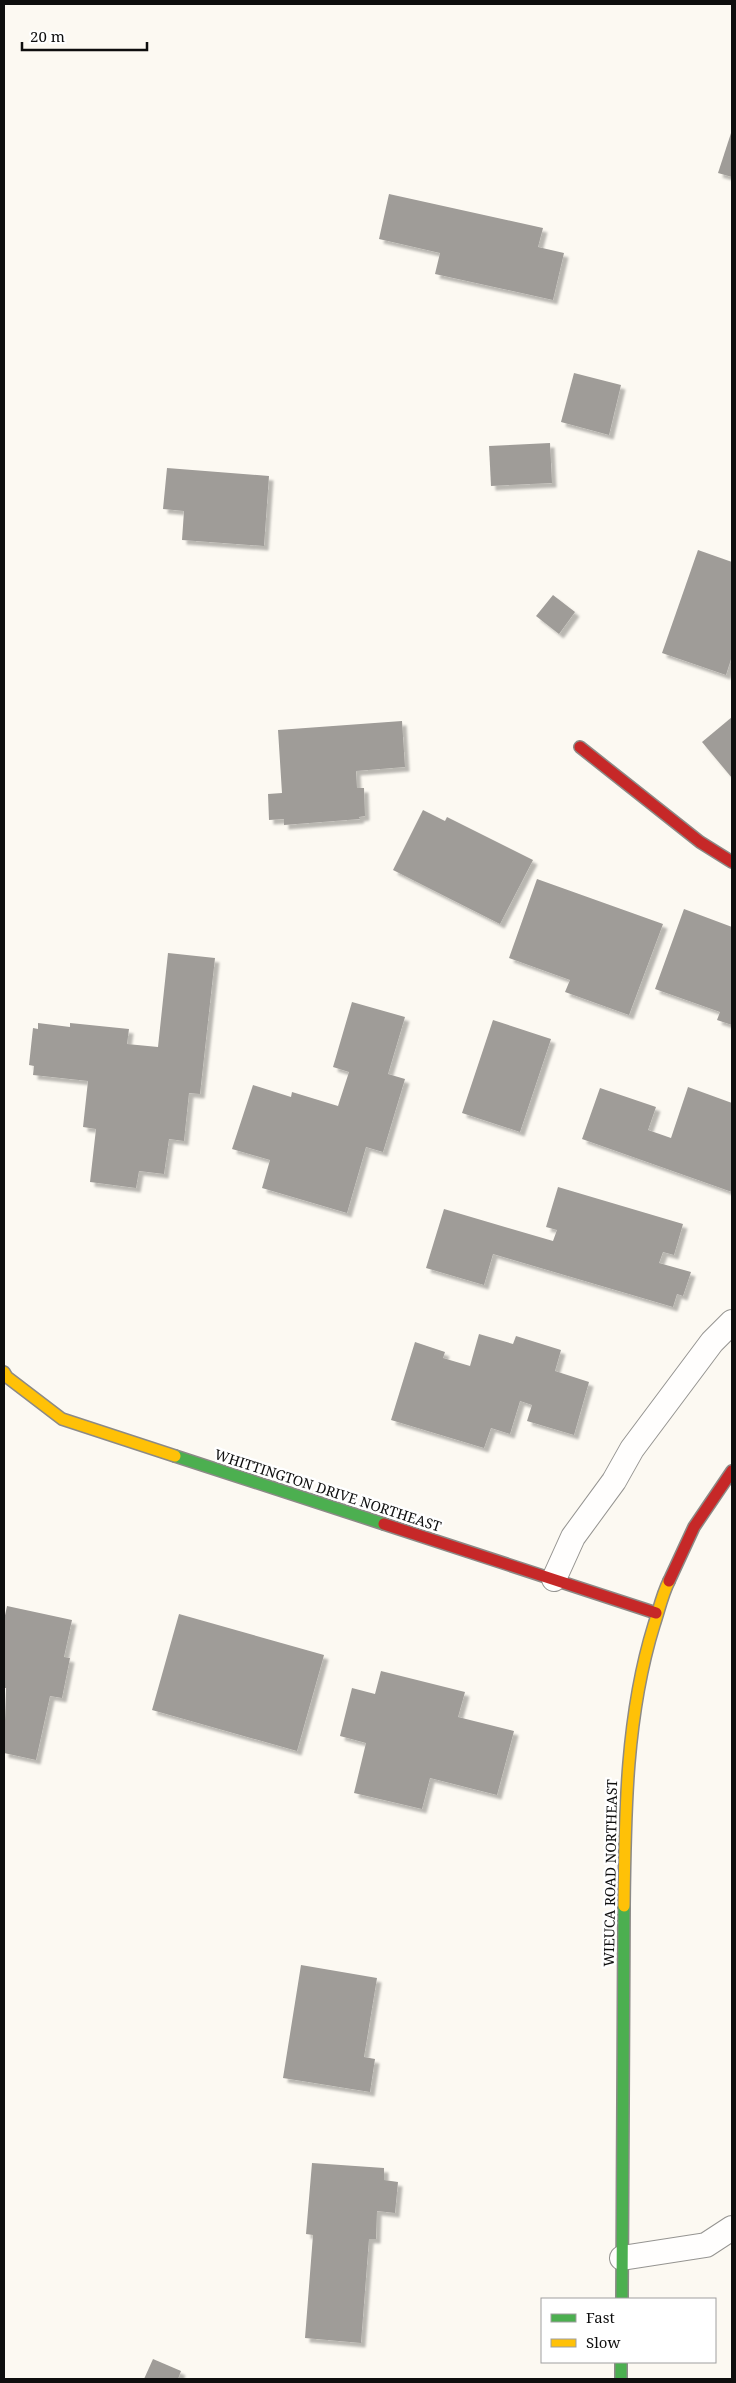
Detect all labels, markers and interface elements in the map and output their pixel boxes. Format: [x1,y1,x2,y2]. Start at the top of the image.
scale bar [22,20,148,52]
text: 20 m [30,26,65,46]
street label: WHITTINGTON DRIVE NORTHEAST [212,1444,444,1536]
street label: WIEUCA ROAD NORTHEAST [599,1779,621,1967]
legend [541,2298,716,2363]
text: Fast [586,2307,615,2327]
text: Slow [586,2332,620,2352]

